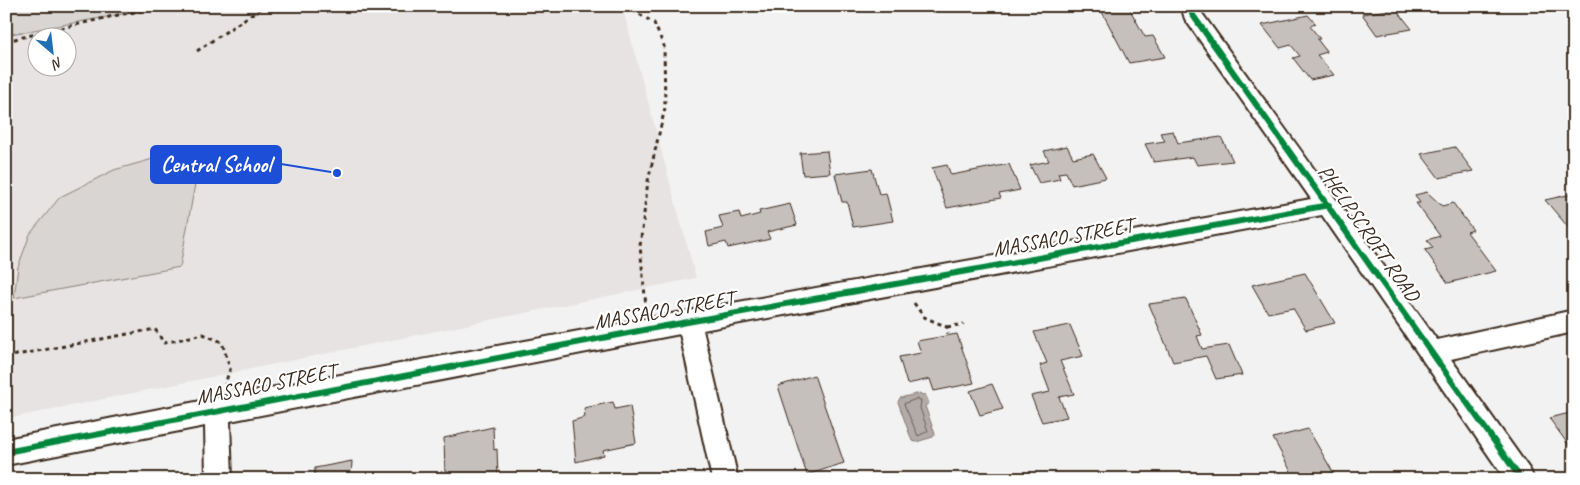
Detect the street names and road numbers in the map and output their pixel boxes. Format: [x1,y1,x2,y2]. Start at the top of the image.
street label: PHELPSCROFT ROAD [1312,160,1427,308]
street label: MASSACO STREET [991,211,1140,262]
street label: MASSACO STREET [592,284,741,335]
street label: MASSACO STREET [194,357,343,410]

